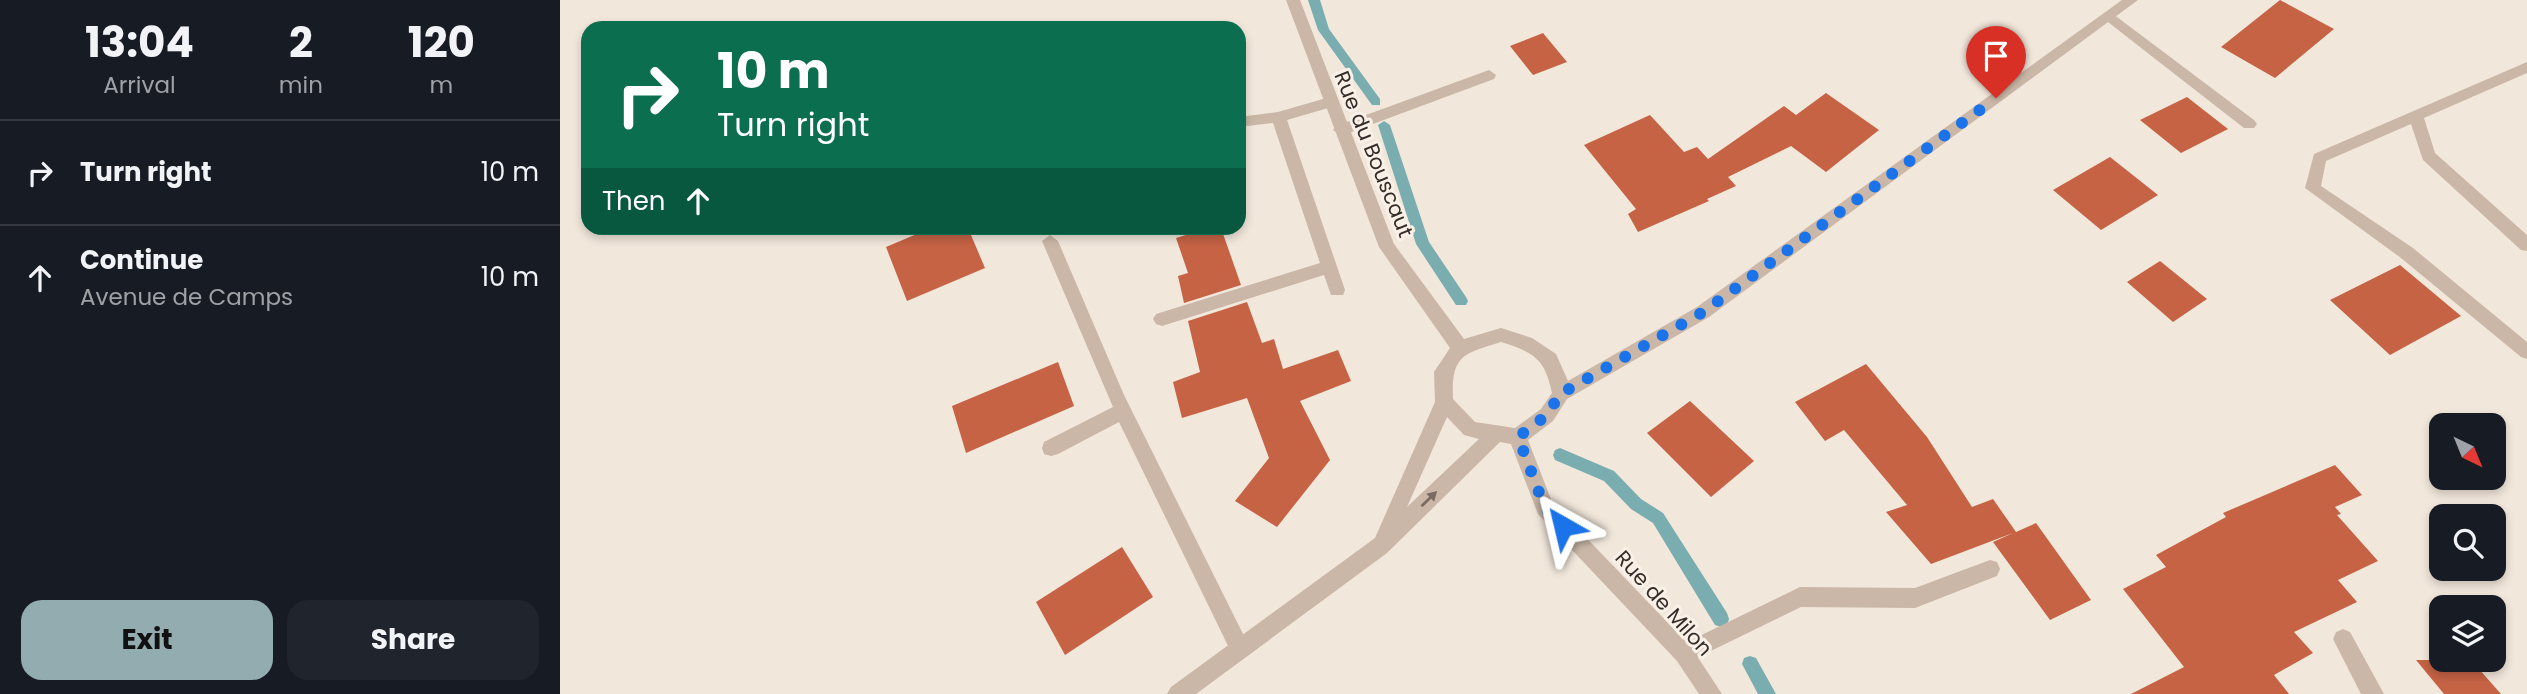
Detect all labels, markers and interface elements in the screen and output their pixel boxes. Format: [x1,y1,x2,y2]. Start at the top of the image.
text: 13:04 [85,13,194,72]
text: 2 [289,13,313,72]
text: 120 [408,13,475,72]
pin [1966,26,2026,98]
text: 10 m [717,37,830,105]
icon: arrive [1977,37,2015,75]
icon: right [602,49,693,140]
street label: Rue du Bouscaut [1327,67,1421,241]
text: Arrival [103,69,176,101]
text: min [279,69,323,101]
text: m [430,69,453,101]
text: Turn right [717,102,869,147]
icon: right [21,154,59,192]
text: Turn right [80,154,212,190]
text: 10 m [481,154,539,190]
icon: ahead [679,182,717,220]
text: Then [602,183,665,219]
text: Continue [80,242,203,278]
icon: ahead [21,259,59,297]
text: 10 m [481,259,539,295]
text: Avenue de Camps [80,281,293,313]
north arrow [2429,413,2506,490]
map controls [2429,413,2506,672]
position arrow [1526,489,1600,563]
one-way arrow [1420,491,1437,507]
button: search [2429,504,2506,581]
street label: Rue de Milon [1609,544,1719,662]
button: layers [2429,595,2506,672]
button: Exit [21,600,273,680]
button: Share [287,600,539,680]

